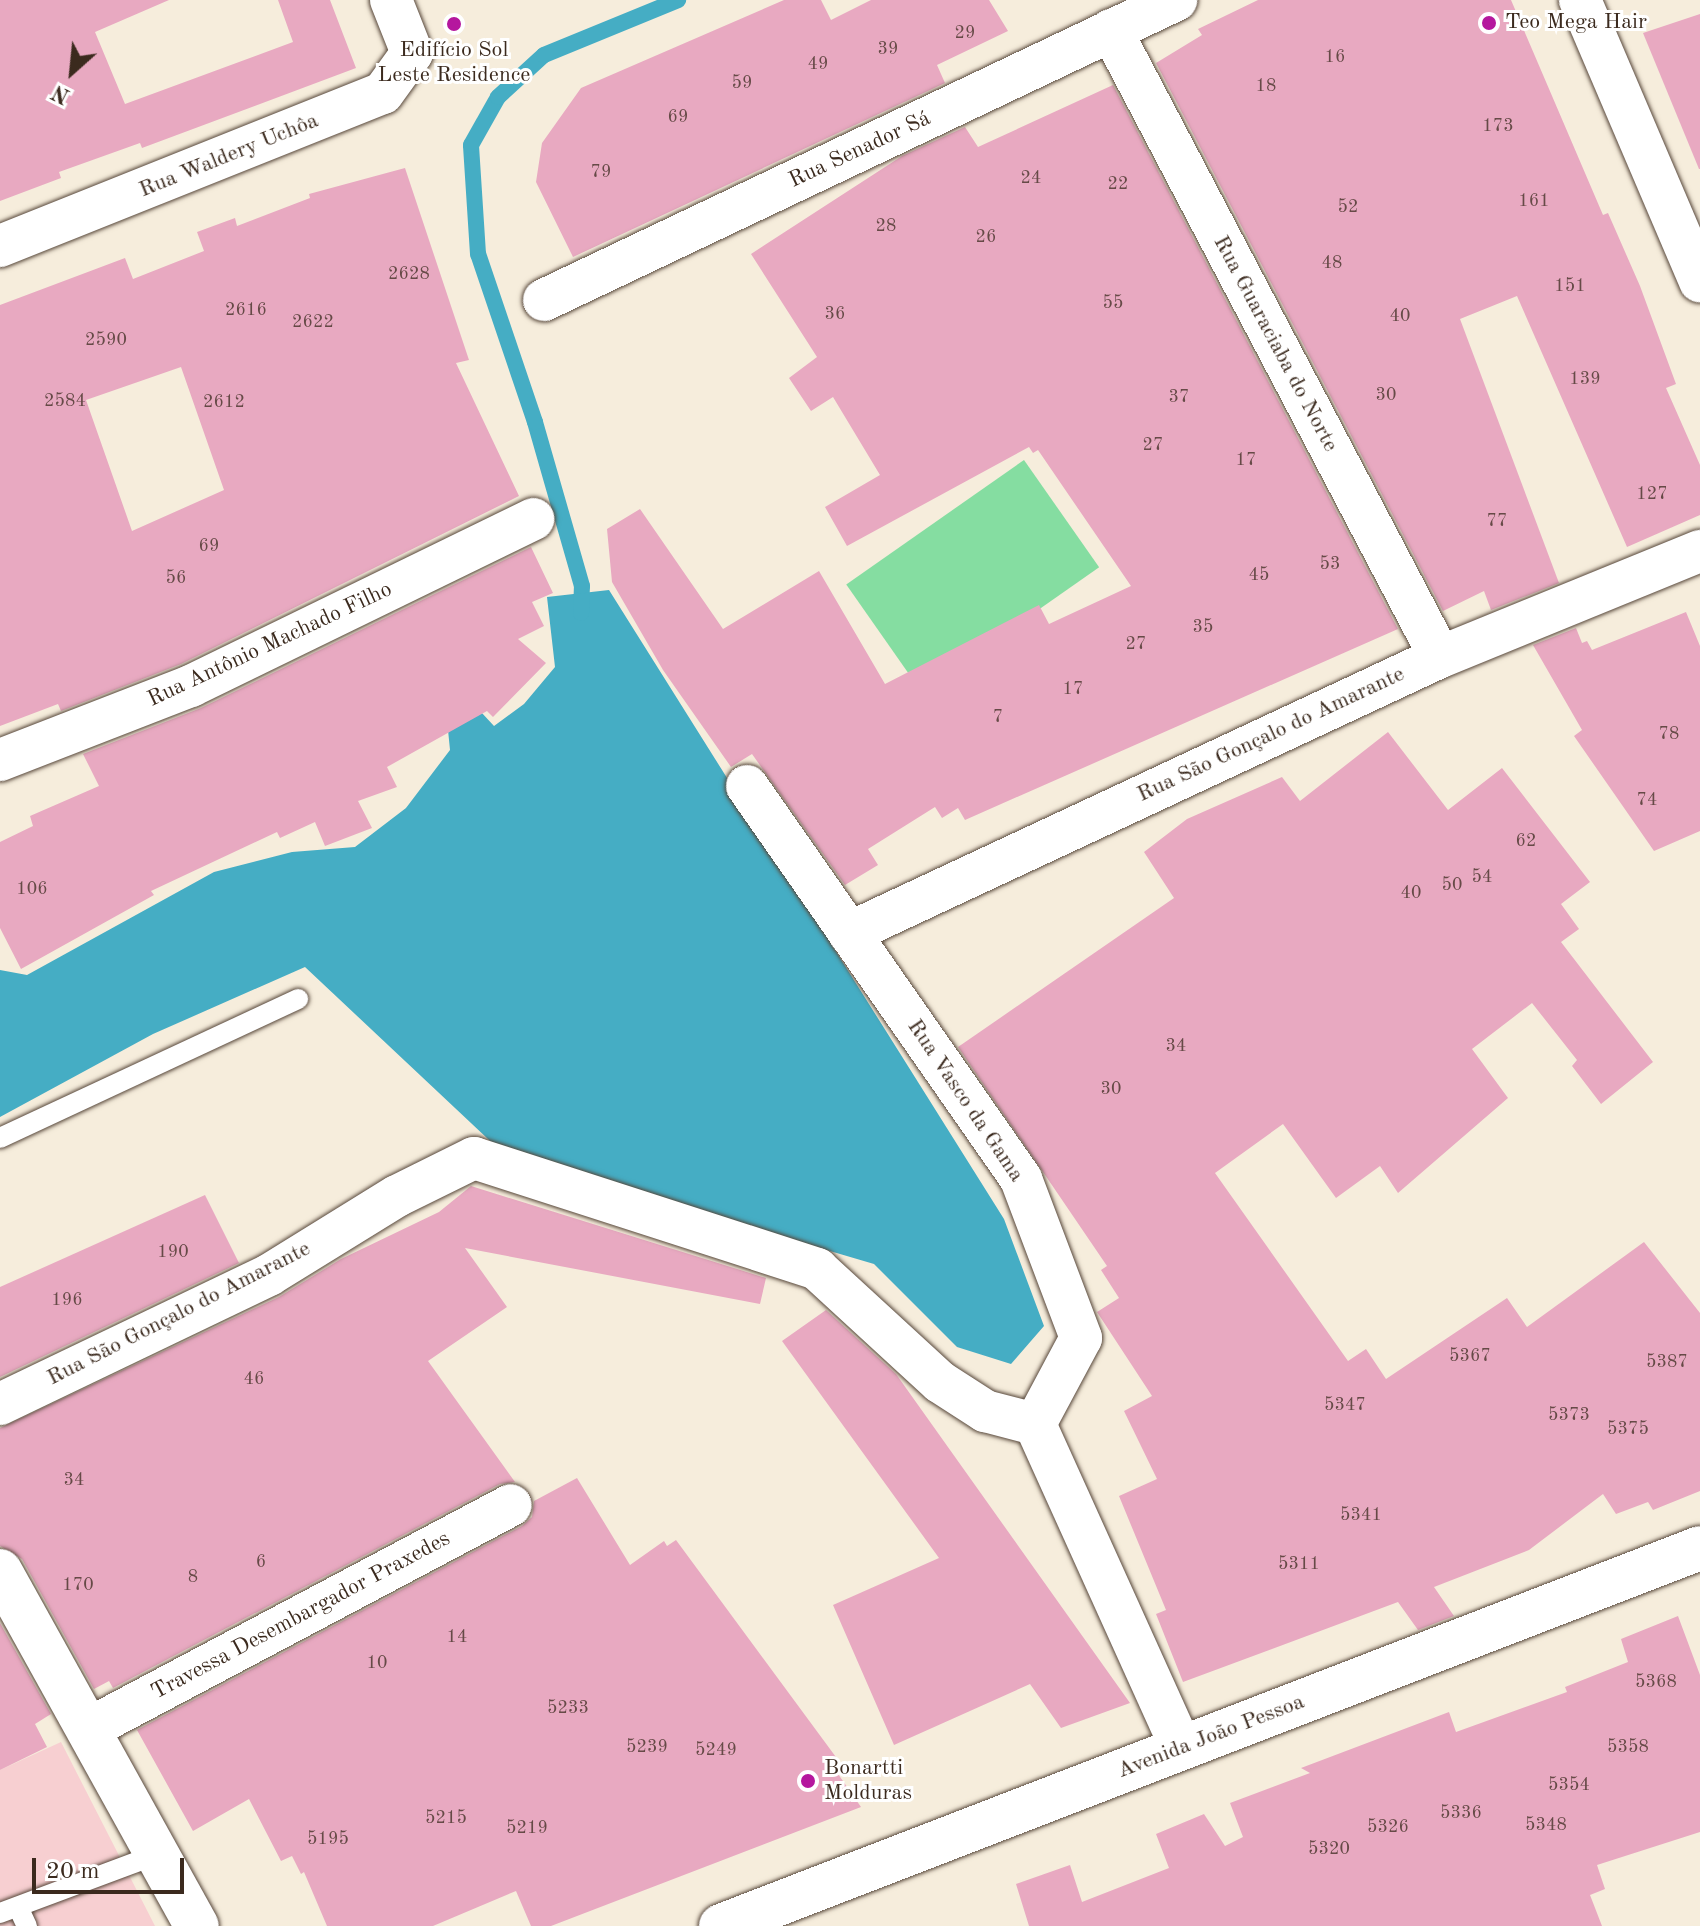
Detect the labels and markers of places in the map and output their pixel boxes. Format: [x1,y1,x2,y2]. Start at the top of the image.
place label: Teo Mega Hair [1505,10,1647,36]
marker: Teo Mega Hair [1480,14,1498,32]
marker: Edifício Sol Leste Residence [445,15,463,33]
place label: Edifício Sol Leste Residence [378,37,530,88]
place label: Bonartti Molduras [824,1755,912,1806]
marker: Bonartti Molduras [799,1772,817,1790]

